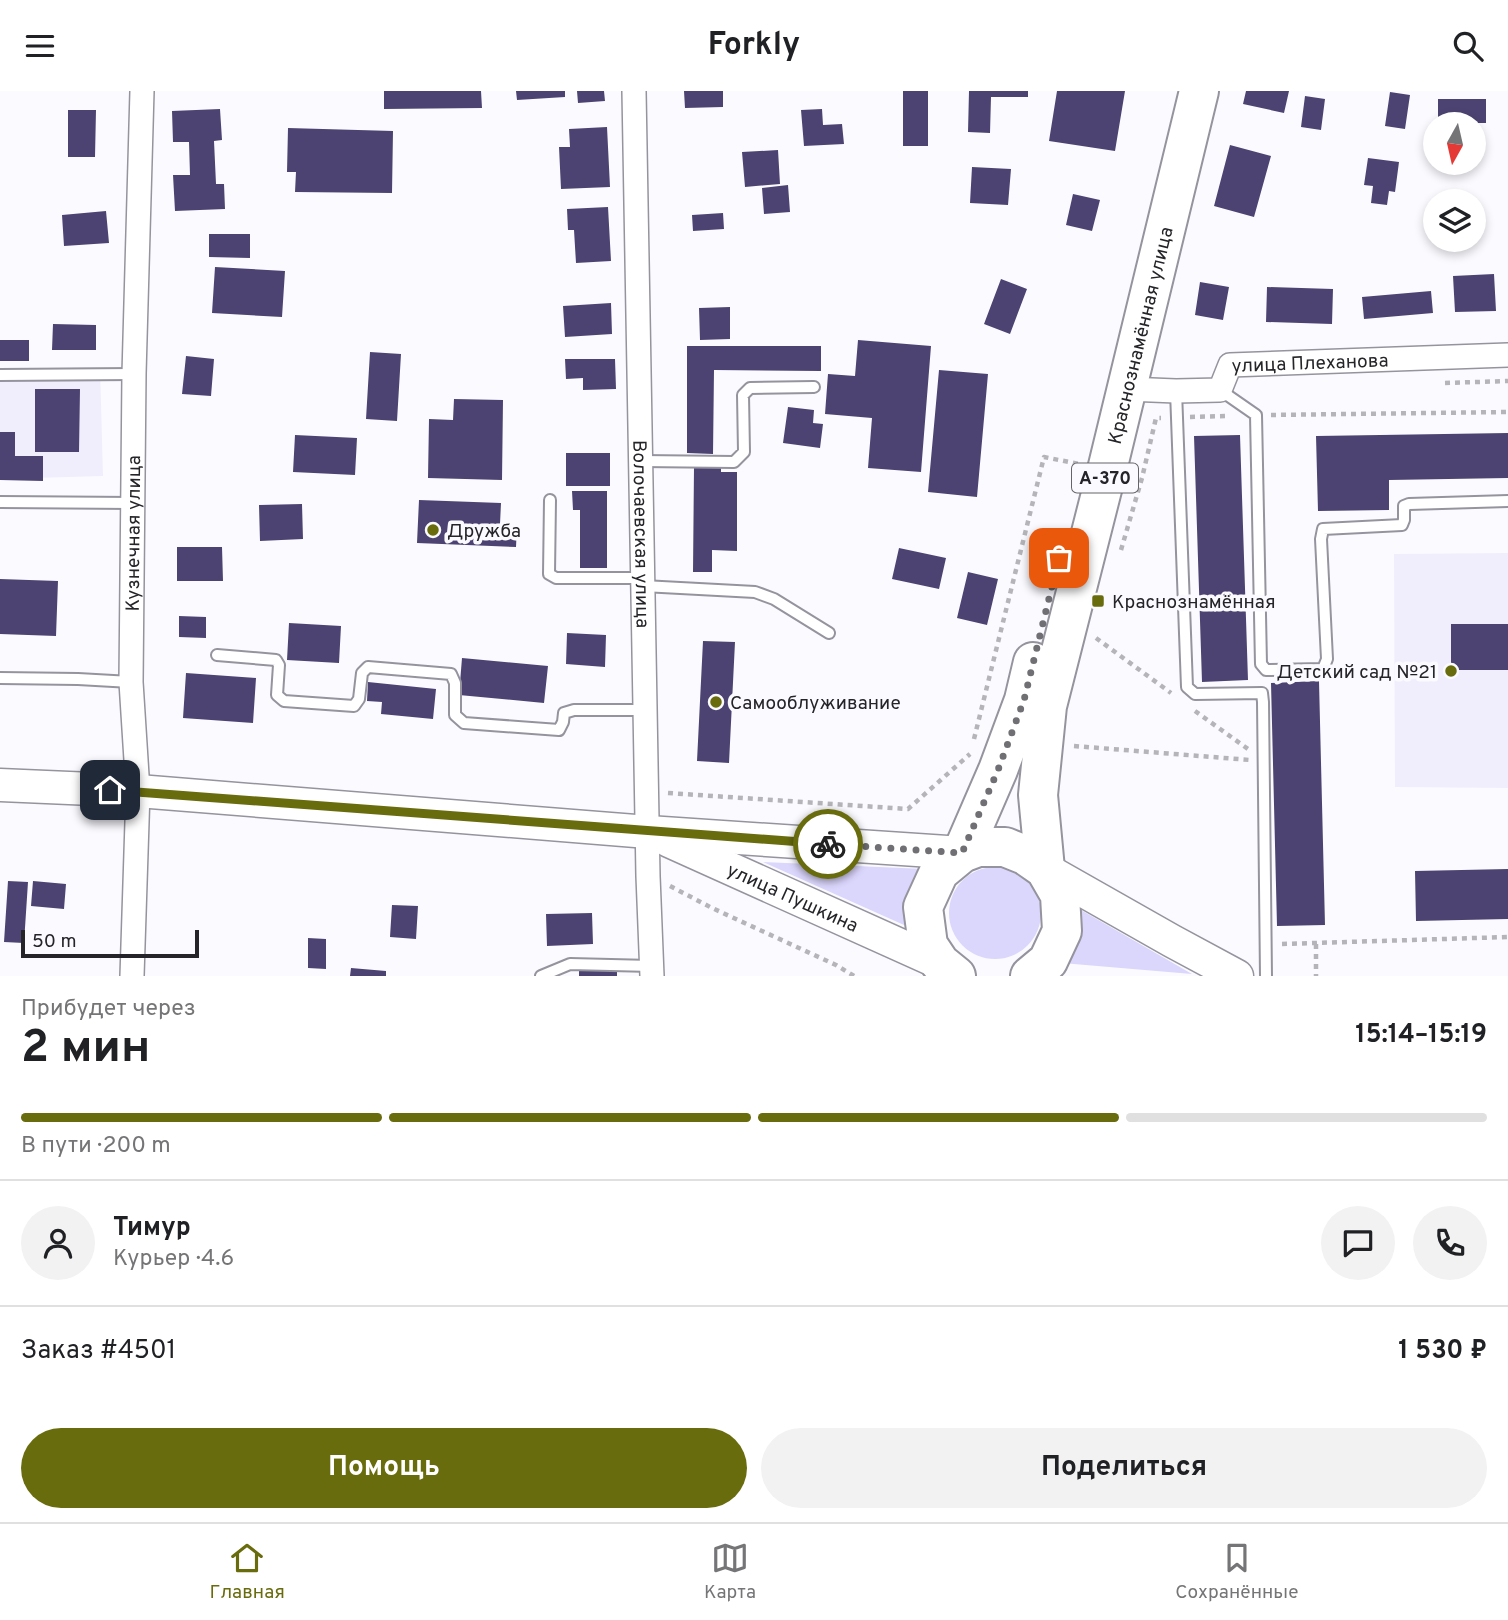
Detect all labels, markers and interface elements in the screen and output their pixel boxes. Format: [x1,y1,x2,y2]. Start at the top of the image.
text: Forkly [708,26,800,66]
icon: menu [21,27,59,65]
icon: search [1449,27,1487,65]
north arrow [1423,112,1486,175]
map controls [1423,112,1486,252]
button: layers [1423,189,1486,252]
street label: Краснознамённая улица [1104,225,1180,447]
street label: улица Плеханова [1231,349,1389,379]
street label: Волочаевская улица [626,440,654,628]
street label: Кузнечная улица [122,455,147,612]
road number: А-370 [1072,463,1138,493]
place label: Дружба [447,520,521,544]
marker: Дружба [425,522,441,538]
pin [1029,528,1089,588]
icon: bag [1040,539,1078,577]
place label: Краснознамённая [1112,591,1276,615]
marker: Краснознамённая [1090,593,1106,609]
place label: Детский сад №21 [1277,661,1437,685]
marker: Детский сад №21 [1443,663,1459,679]
place label: Самооблуживание [730,692,901,716]
marker: Самооблуживание [708,694,724,710]
pin [80,760,140,820]
icon: home [91,771,129,809]
courier [793,809,863,879]
icon: bike [809,825,847,863]
street label: улица Пушкина [723,859,862,939]
scale bar [21,927,200,959]
text: 50 m [32,930,77,954]
text: Прибудет через [21,995,196,1024]
text: 15:14–15:19 [1355,1019,1487,1052]
text: 2 мин [21,1020,150,1079]
text: В пути · 200 m [21,1132,171,1161]
button: person [21,1206,95,1280]
button: chat [1321,1206,1395,1280]
button: phone [1413,1206,1487,1280]
text: Тимур [113,1212,191,1245]
text: Курьер · 4.6 [113,1245,234,1274]
text: Заказ #4501 [21,1335,176,1368]
text: 1 530 ₽ [1398,1335,1487,1368]
button: Помощь [21,1428,747,1508]
button: Поделиться [761,1428,1487,1508]
tab: Главная [210,1539,285,1605]
tab: Карта [704,1539,756,1605]
tab: Сохранённые [1175,1539,1298,1605]

